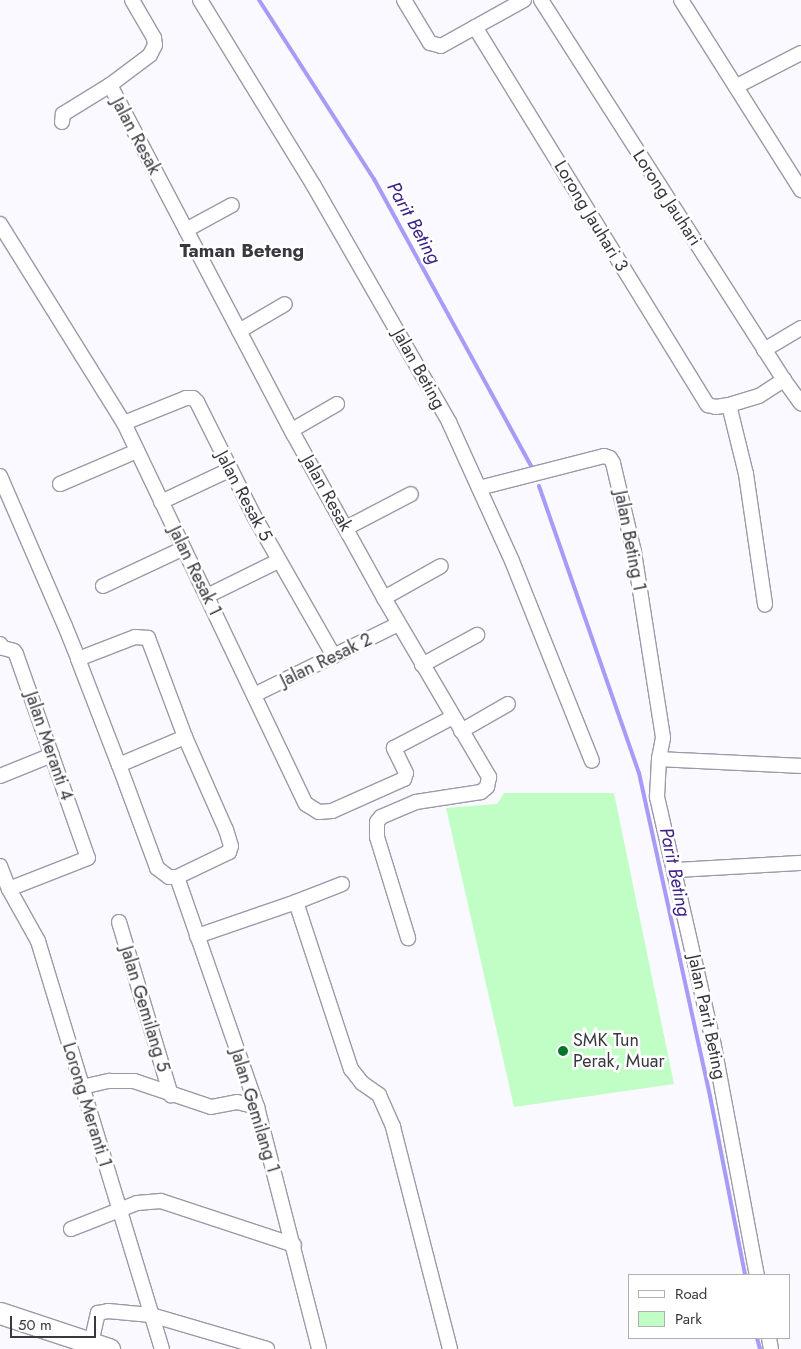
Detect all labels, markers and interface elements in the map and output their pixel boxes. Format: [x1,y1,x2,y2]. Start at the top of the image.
street label: Jalan Resak [107,94,165,178]
street label: Lorong Jauhari [628,146,706,250]
street label: Lorong Jauhari 3 [549,157,633,275]
water label: Parit Beting [382,178,446,268]
district label: Taman Beteng [180,240,304,262]
street label: Jalan Beting [388,325,450,413]
street label: Jalan Resak 5 [211,447,277,545]
street label: Jalan Resak [297,451,357,535]
street label: Jalan Beting 1 [610,489,650,593]
street label: Jalan Resak 1 [164,523,226,619]
street label: Jalan Resak 2 [277,628,375,692]
street label: Jalan Meranti 4 [20,689,78,803]
water label: Parit Beting [654,825,696,919]
street label: Jalan Gemilang 5 [116,943,174,1075]
street label: Jalan Parit Beting [683,953,731,1081]
place label: SMK Tun Perak, Muar [573,1030,665,1072]
street label: Lorong Meranti 1 [58,1040,116,1170]
marker: SMK Tun Perak, Muar [557,1045,569,1057]
street label: Jalan Gemilang 1 [226,1046,284,1176]
legend [628,1274,791,1339]
text: Road [675,1283,707,1305]
scale bar [12,1306,99,1338]
text: Park [675,1308,702,1330]
text: 50 m [18,1314,52,1336]

